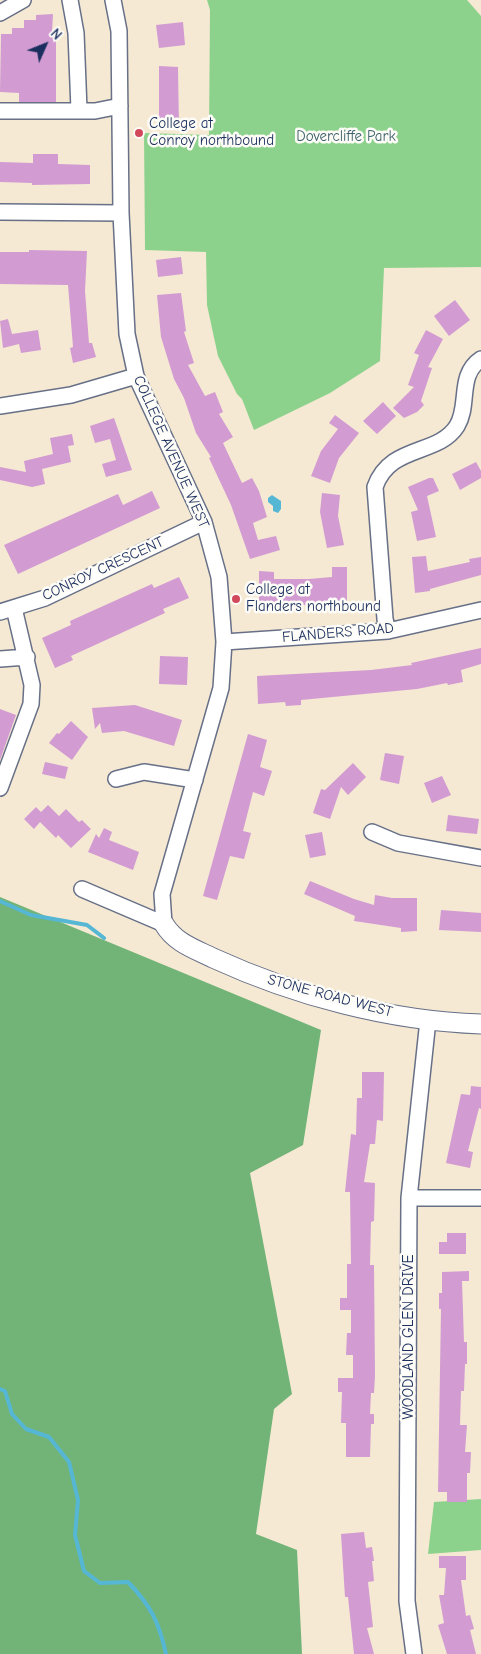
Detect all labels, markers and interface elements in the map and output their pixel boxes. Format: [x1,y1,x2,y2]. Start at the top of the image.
north arrow [20,20,70,70]
text: N [47,25,65,43]
place label: College at Conroy northbound [149,115,274,150]
marker: College at Conroy northbound [133,127,145,139]
park label: Dovercliffe Park [296,128,396,146]
street label: COLLEGE AVENUE WEST [129,373,213,531]
street label: CONROY CRESCENT [39,533,167,605]
place label: College at Flanders northbound [246,581,381,616]
marker: College at Flanders northbound [230,593,242,605]
street label: FLANDERS ROAD [281,619,395,647]
street label: STONE ROAD WEST [265,971,395,1021]
street label: WOODLAND GLEN DRIVE [400,1254,418,1420]

